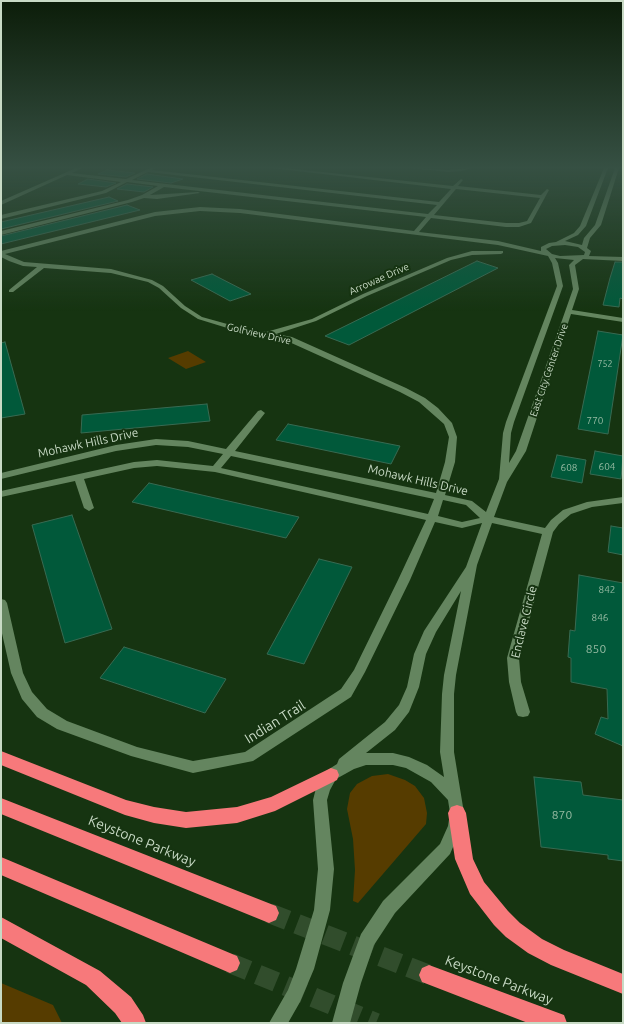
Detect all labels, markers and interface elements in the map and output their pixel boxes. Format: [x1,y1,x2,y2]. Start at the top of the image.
street label: Arrowae Drive [347,260,411,298]
street label: Golfview Drive [226,321,292,347]
street label: East City Center Drive [527,322,571,418]
house number: 752 [597,359,613,369]
house number: 770 [587,415,603,427]
street label: Mohawk Hills Drive [36,425,140,461]
street label: Mohawk Hills Drive [366,461,470,499]
house number: 604 [599,461,615,473]
house number: 608 [561,462,577,474]
street label: Enclave Circle [508,584,540,660]
house number: 842 [599,584,615,596]
house number: 846 [592,612,608,624]
house number: 850 [586,642,606,656]
street label: Indian Trail [242,697,308,747]
house number: 870 [552,808,572,822]
street label: Keystone Parkway [86,812,198,870]
street label: Keystone Parkway [443,952,555,1008]

